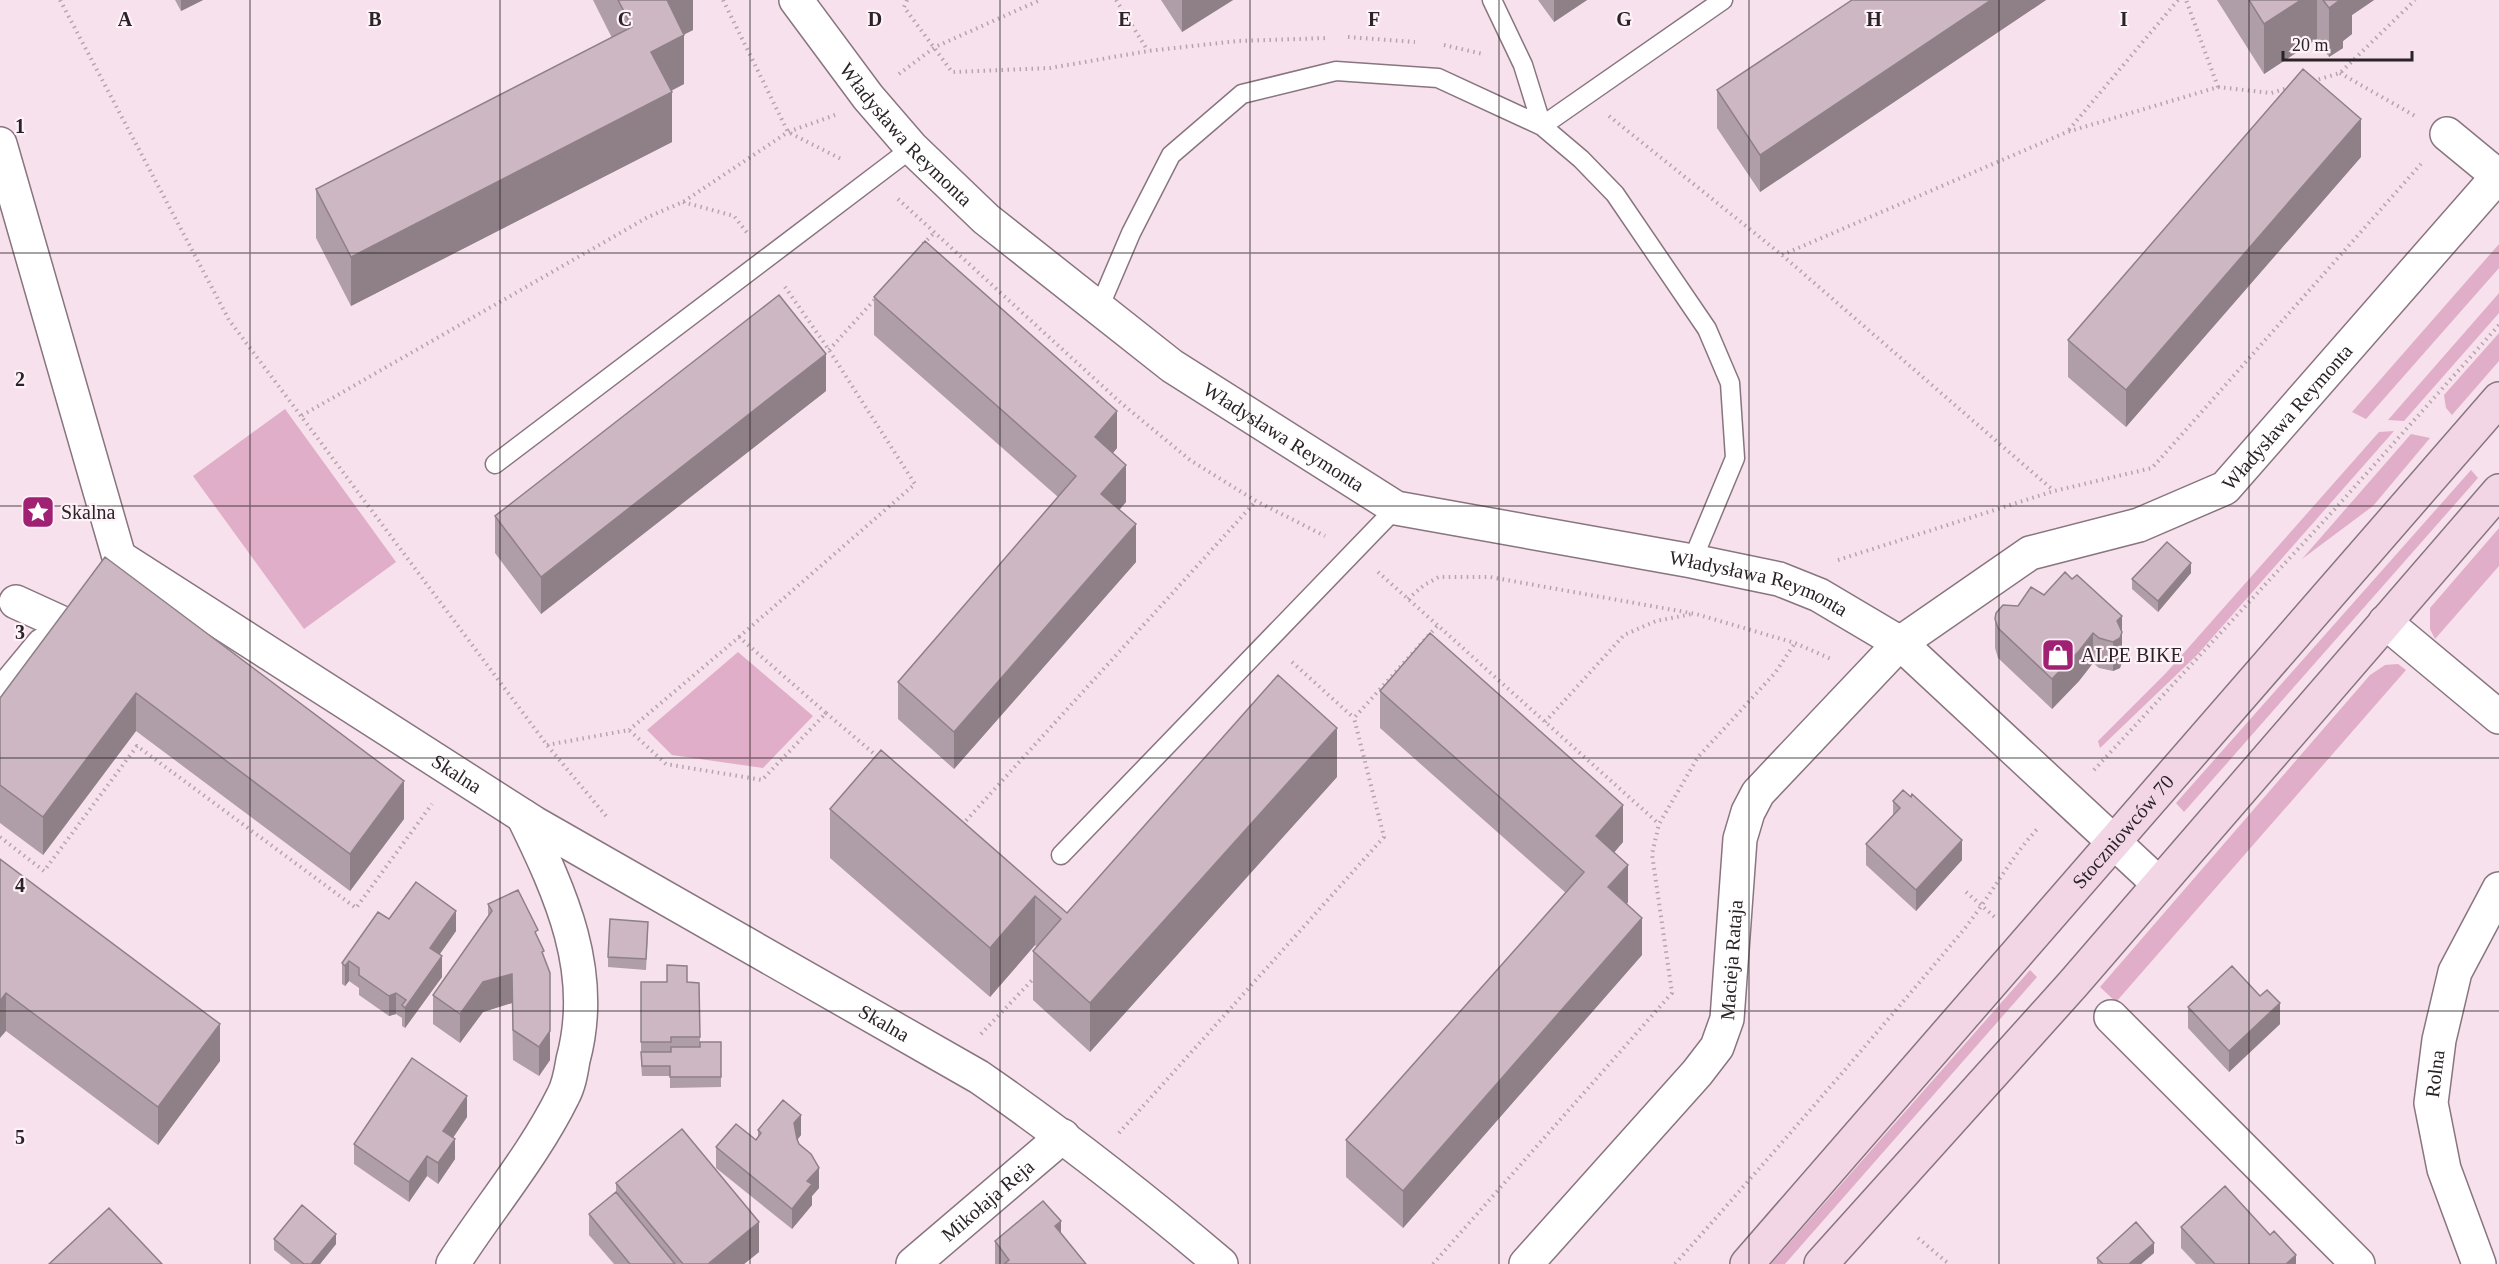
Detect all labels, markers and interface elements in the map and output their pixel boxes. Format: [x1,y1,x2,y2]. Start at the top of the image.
text: A [118,8,133,30]
text: B [368,8,382,30]
text: C [618,8,632,30]
text: D [868,8,882,30]
text: E [1118,8,1132,30]
text: F [1368,8,1380,30]
text: G [1616,8,1632,30]
text: H [1866,8,1882,30]
text: I [2120,8,2128,30]
scale bar [2283,24,2412,62]
text: 20 m [2292,35,2329,55]
street label: Władysława Reymonta [835,58,977,211]
text: 1 [15,115,25,137]
street label: Władysława Reymonta [2217,340,2357,494]
text: 2 [15,368,25,390]
street label: Władysława Reymonta [1199,378,1368,496]
place icon: Skalna [20,494,56,530]
place label: Skalna [61,501,116,523]
street label: Władysława Reymonta [1668,546,1852,621]
text: 3 [15,621,25,643]
shop icon: ALPE BIKE [2040,637,2076,673]
place label: ALPE BIKE [2081,644,2183,666]
street label: Skalna [428,750,486,798]
street label: Stoczniowców 70 [2068,770,2178,893]
text: 4 [15,874,25,896]
street label: Macieja Rataja [1716,899,1747,1021]
street label: Skalna [855,1000,913,1046]
street label: Rolna [2421,1049,2449,1099]
text: 5 [15,1126,25,1148]
street label: Mikołaja Reja [937,1155,1038,1246]

